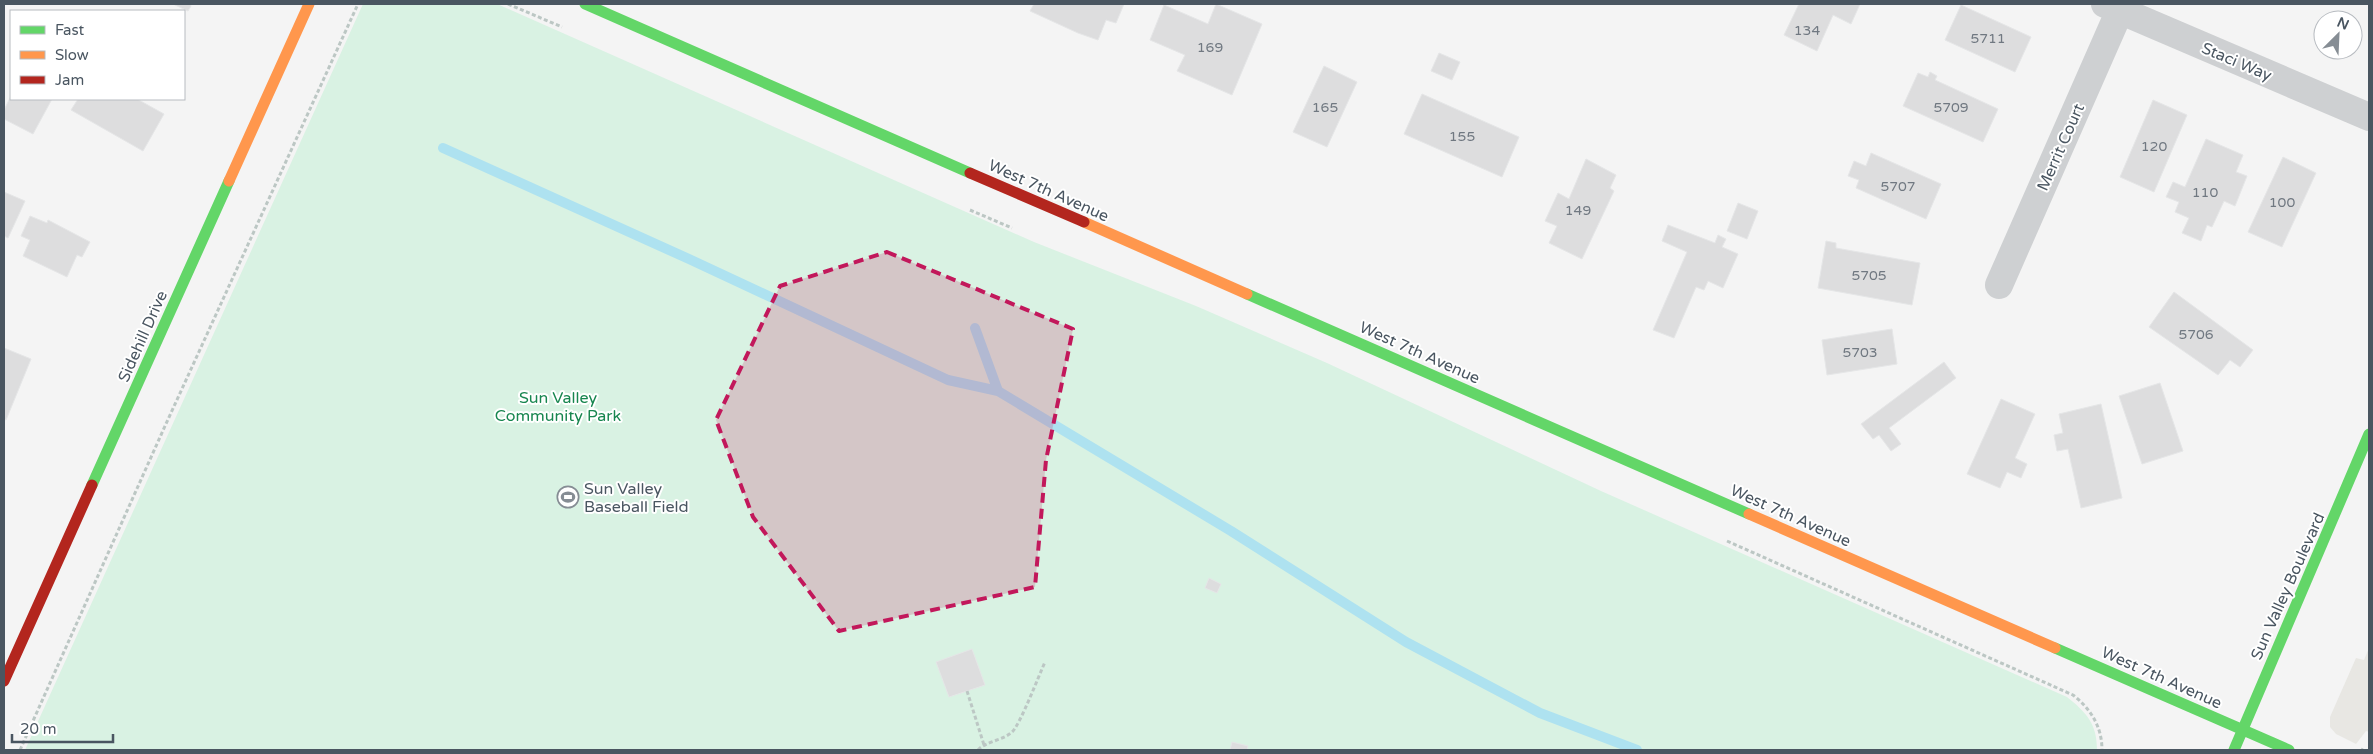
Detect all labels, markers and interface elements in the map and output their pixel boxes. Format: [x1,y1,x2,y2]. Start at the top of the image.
legend [10,10,185,100]
north arrow [2313,10,2363,60]
text: N [2334,14,2352,34]
text: Fast [55,21,85,39]
house number: 134 [1794,22,1820,39]
house number: 5711 [1970,30,2006,47]
street label: Staci Way [2199,38,2275,86]
house number: 169 [1197,39,1223,56]
text: Slow [55,46,89,64]
text: Jam [55,71,84,89]
house number: 165 [1312,99,1338,116]
house number: 5709 [1933,99,1969,116]
street label: Merrit Court [2033,101,2089,194]
house number: 155 [1449,128,1475,145]
house number: 120 [2141,138,2167,155]
street label: West 7th Avenue [985,155,1112,226]
house number: 5707 [1880,178,1916,195]
house number: 110 [2192,184,2218,201]
house number: 100 [2269,194,2295,211]
house number: 149 [1565,202,1591,219]
house number: 5705 [1851,267,1887,284]
street label: Sidehill Drive [114,288,172,385]
street label: West 7th Avenue [1356,317,1483,388]
house number: 5706 [2178,326,2214,343]
house number: 5703 [1842,344,1878,361]
park label: Sun Valley Community Park [495,388,621,426]
place label: Sun Valley Baseball Field [584,479,689,517]
street label: West 7th Avenue [1727,480,1854,551]
sports icon: Sun Valley Baseball Field [556,485,580,509]
street label: Sun Valley Boulevard [2246,510,2329,663]
street label: West 7th Avenue [2098,642,2225,713]
scale bar [12,712,114,744]
text: 20 m [20,720,57,738]

